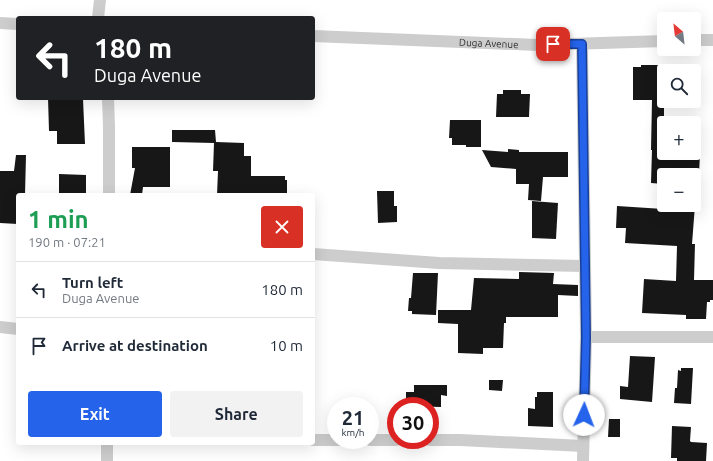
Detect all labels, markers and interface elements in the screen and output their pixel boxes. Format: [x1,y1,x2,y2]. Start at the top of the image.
north arrow [657,12,701,56]
map controls [657,12,701,212]
pin [536,27,570,61]
icon: left [28,32,80,84]
text: 180 m [94,32,172,63]
icon: arrive [542,33,564,55]
street label: Duga Avenue [459,36,519,50]
button: search [657,64,701,108]
text: Duga Avenue [94,65,201,85]
button: + [657,116,701,160]
button: − [657,168,701,212]
text: 1 min [28,206,89,233]
button: close [261,206,303,248]
text: 190 m · 07:21 [28,235,106,249]
text: Turn left [62,274,123,291]
icon: left [28,279,50,301]
text: 180 m [261,281,303,298]
text: Duga Avenue [62,291,140,305]
icon: arrive [28,335,50,357]
text: Arrive at destination [62,337,208,354]
text: 10 m [270,337,303,354]
button: Exit [28,391,162,437]
button: Share [170,391,303,437]
position arrow [563,394,605,436]
speed limit sign: 30 [387,397,439,449]
text: 21 [342,406,364,429]
text: km/h [341,427,365,438]

